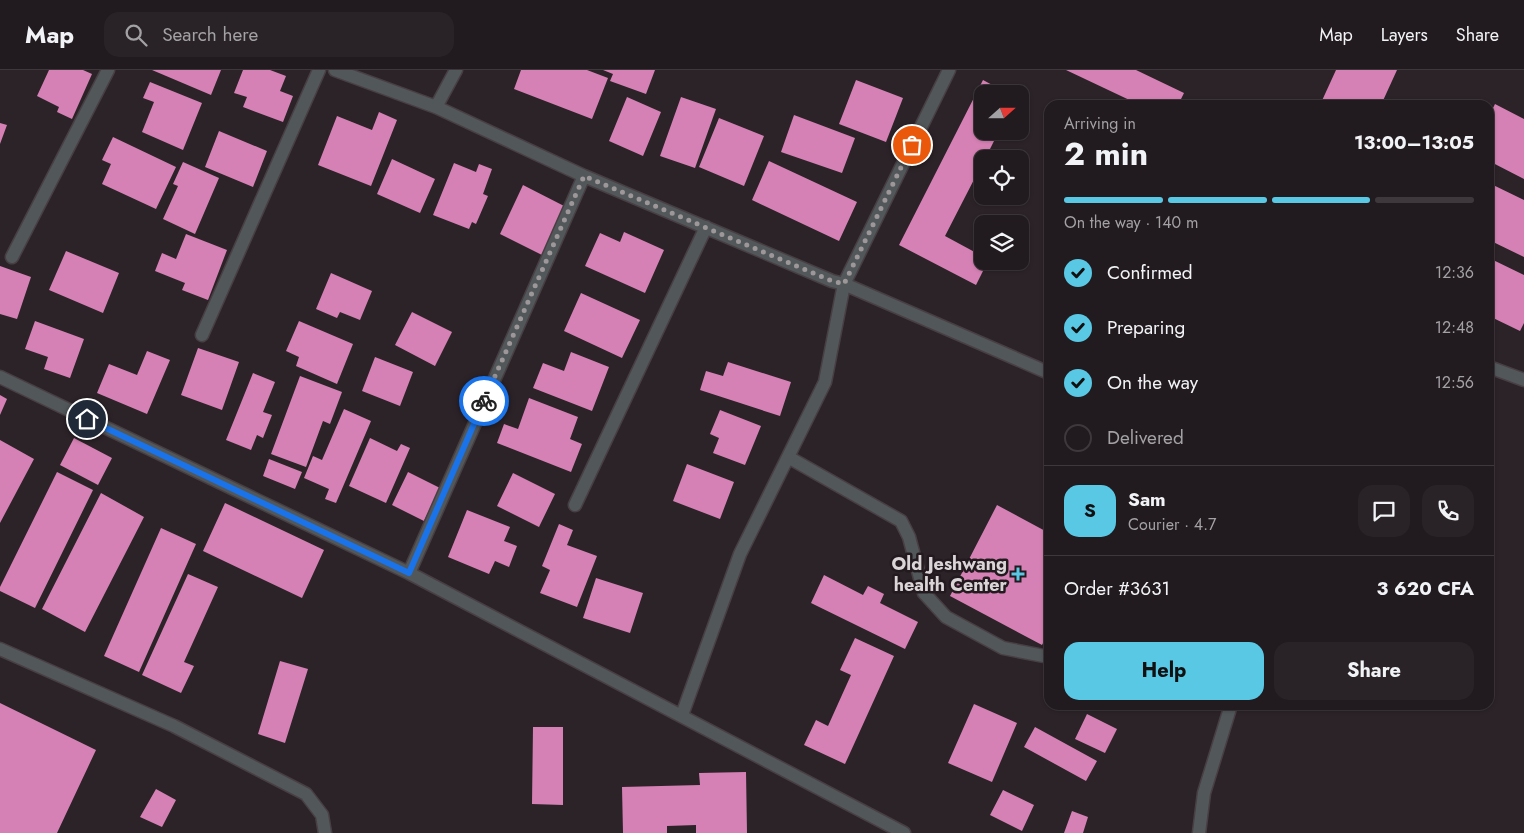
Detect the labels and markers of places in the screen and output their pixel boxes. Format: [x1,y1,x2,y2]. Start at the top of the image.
pin [891,124,933,166]
pin [66,398,108,440]
place label: Old Jeshwang health Center [892,551,1008,598]
marker: Old Jeshwang health Center [1011,567,1025,581]

